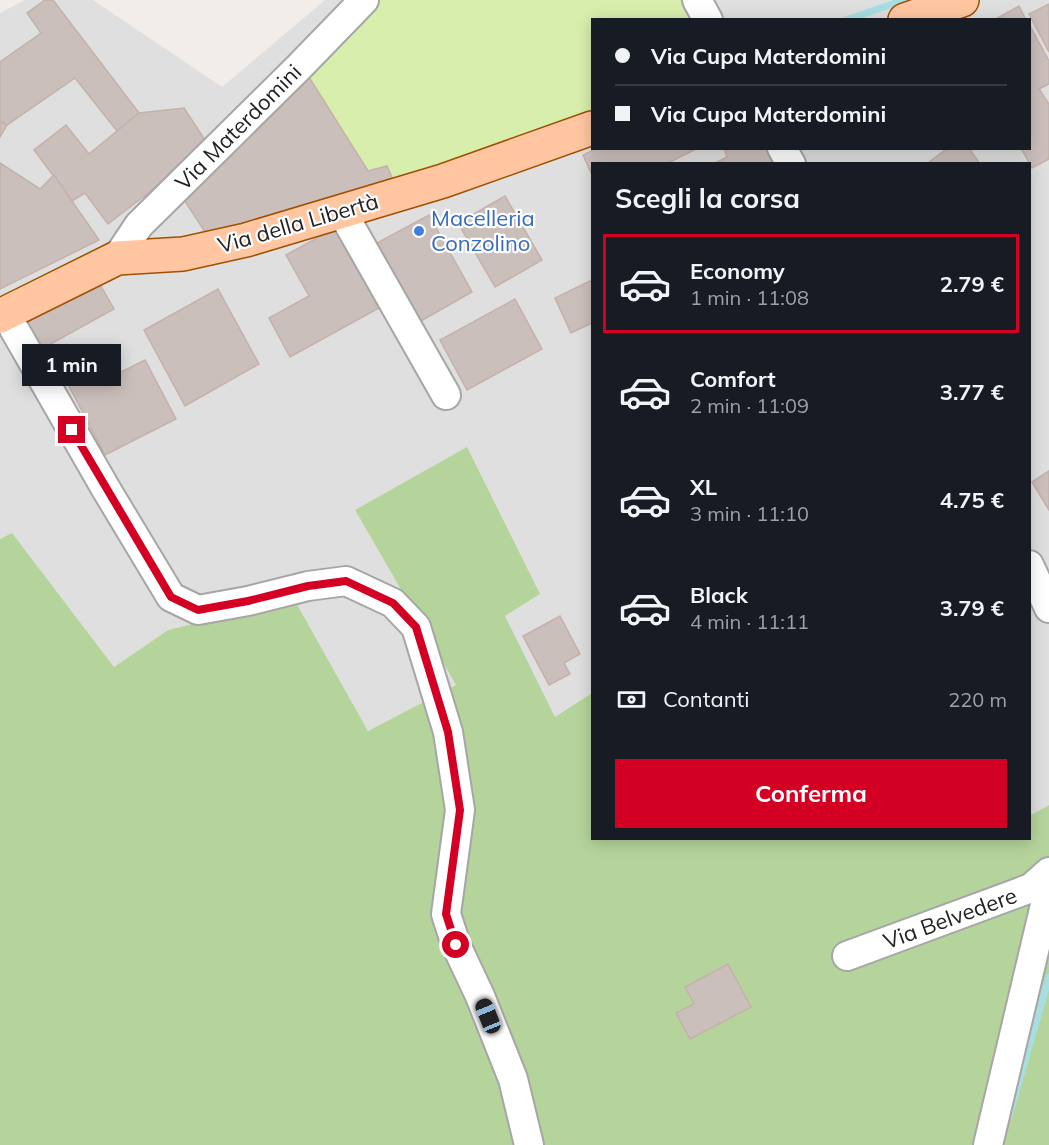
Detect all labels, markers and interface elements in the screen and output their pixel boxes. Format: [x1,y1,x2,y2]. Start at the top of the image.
text: Via Cupa Materdomini [651,42,886,70]
street label: Via Materdomini [169,58,307,196]
text: Via Cupa Materdomini [651,100,886,128]
text: Scegli la corsa [615,181,800,215]
street label: Via della Libertà [214,187,382,259]
place label: Macelleria Conzolino [431,204,535,257]
marker: Macelleria Conzolino [412,224,426,238]
icon: car [618,257,672,311]
text: Economy [690,257,785,285]
text: 2.79 € [940,270,1004,298]
text: 1 min · 11:08 [690,285,809,310]
callout: 1 min [22,343,122,385]
text: 1 min [45,352,98,377]
icon: car [618,365,672,419]
text: Comfort [690,365,776,393]
text: 3.77 € [940,378,1004,406]
text: 2 min · 11:09 [690,393,809,418]
route end [58,416,85,443]
icon: car [618,473,672,527]
text: XL [690,473,717,501]
text: 4.75 € [940,486,1004,514]
text: 3 min · 11:10 [690,501,809,526]
icon: car [618,581,672,635]
text: Black [690,581,748,609]
text: 3.79 € [940,594,1004,622]
text: 4 min · 11:11 [690,609,809,634]
icon: cash [615,683,648,716]
text: Contanti [663,685,749,713]
text: 220 m [948,687,1007,712]
button: Conferma [615,759,1007,828]
street label: Via Belvedere [879,881,1021,955]
route start [442,931,469,958]
car [473,996,503,1036]

